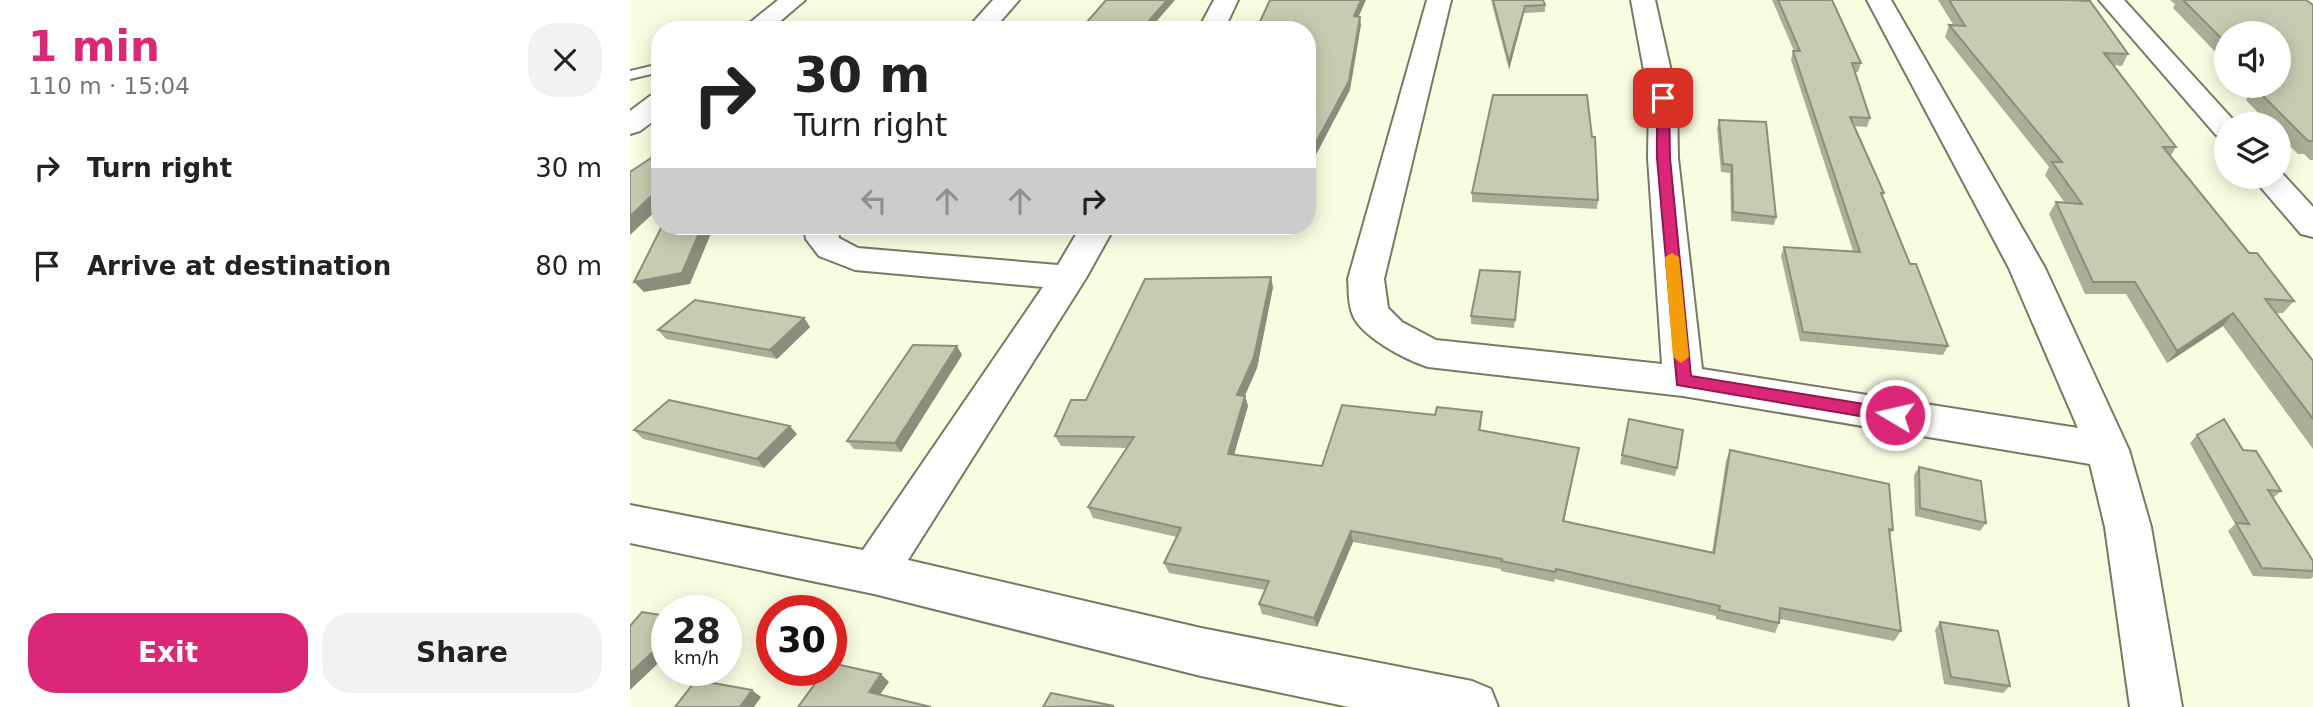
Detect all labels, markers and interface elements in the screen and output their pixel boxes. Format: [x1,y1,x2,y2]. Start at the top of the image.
map controls [2214,21,2291,189]
button: sound [2214,21,2291,98]
text: 1 min [28,22,160,71]
button: close [528,23,602,97]
text: 30 m [794,47,930,104]
icon: right [679,49,770,140]
pin [1633,68,1693,128]
text: 110 m · 15:04 [28,73,190,99]
icon: arrive [1644,79,1682,117]
text: Turn right [794,106,947,144]
button: layers [2214,112,2291,189]
icon: right [28,149,66,187]
text: Turn right [87,153,232,183]
text: 30 m [535,153,602,183]
icon: left [855,182,893,220]
icon: ahead [928,182,966,220]
icon: ahead [1001,182,1039,220]
icon: right [1074,182,1112,220]
icon: arrive [28,247,66,285]
text: Arrive at destination [87,251,391,281]
text: 80 m [535,251,602,281]
position arrow [1858,378,1932,452]
speed limit sign: 30 [756,595,847,686]
text: 28 [672,611,721,651]
button: Exit [28,613,308,693]
button: Share [322,613,602,693]
text: km/h [674,647,719,668]

